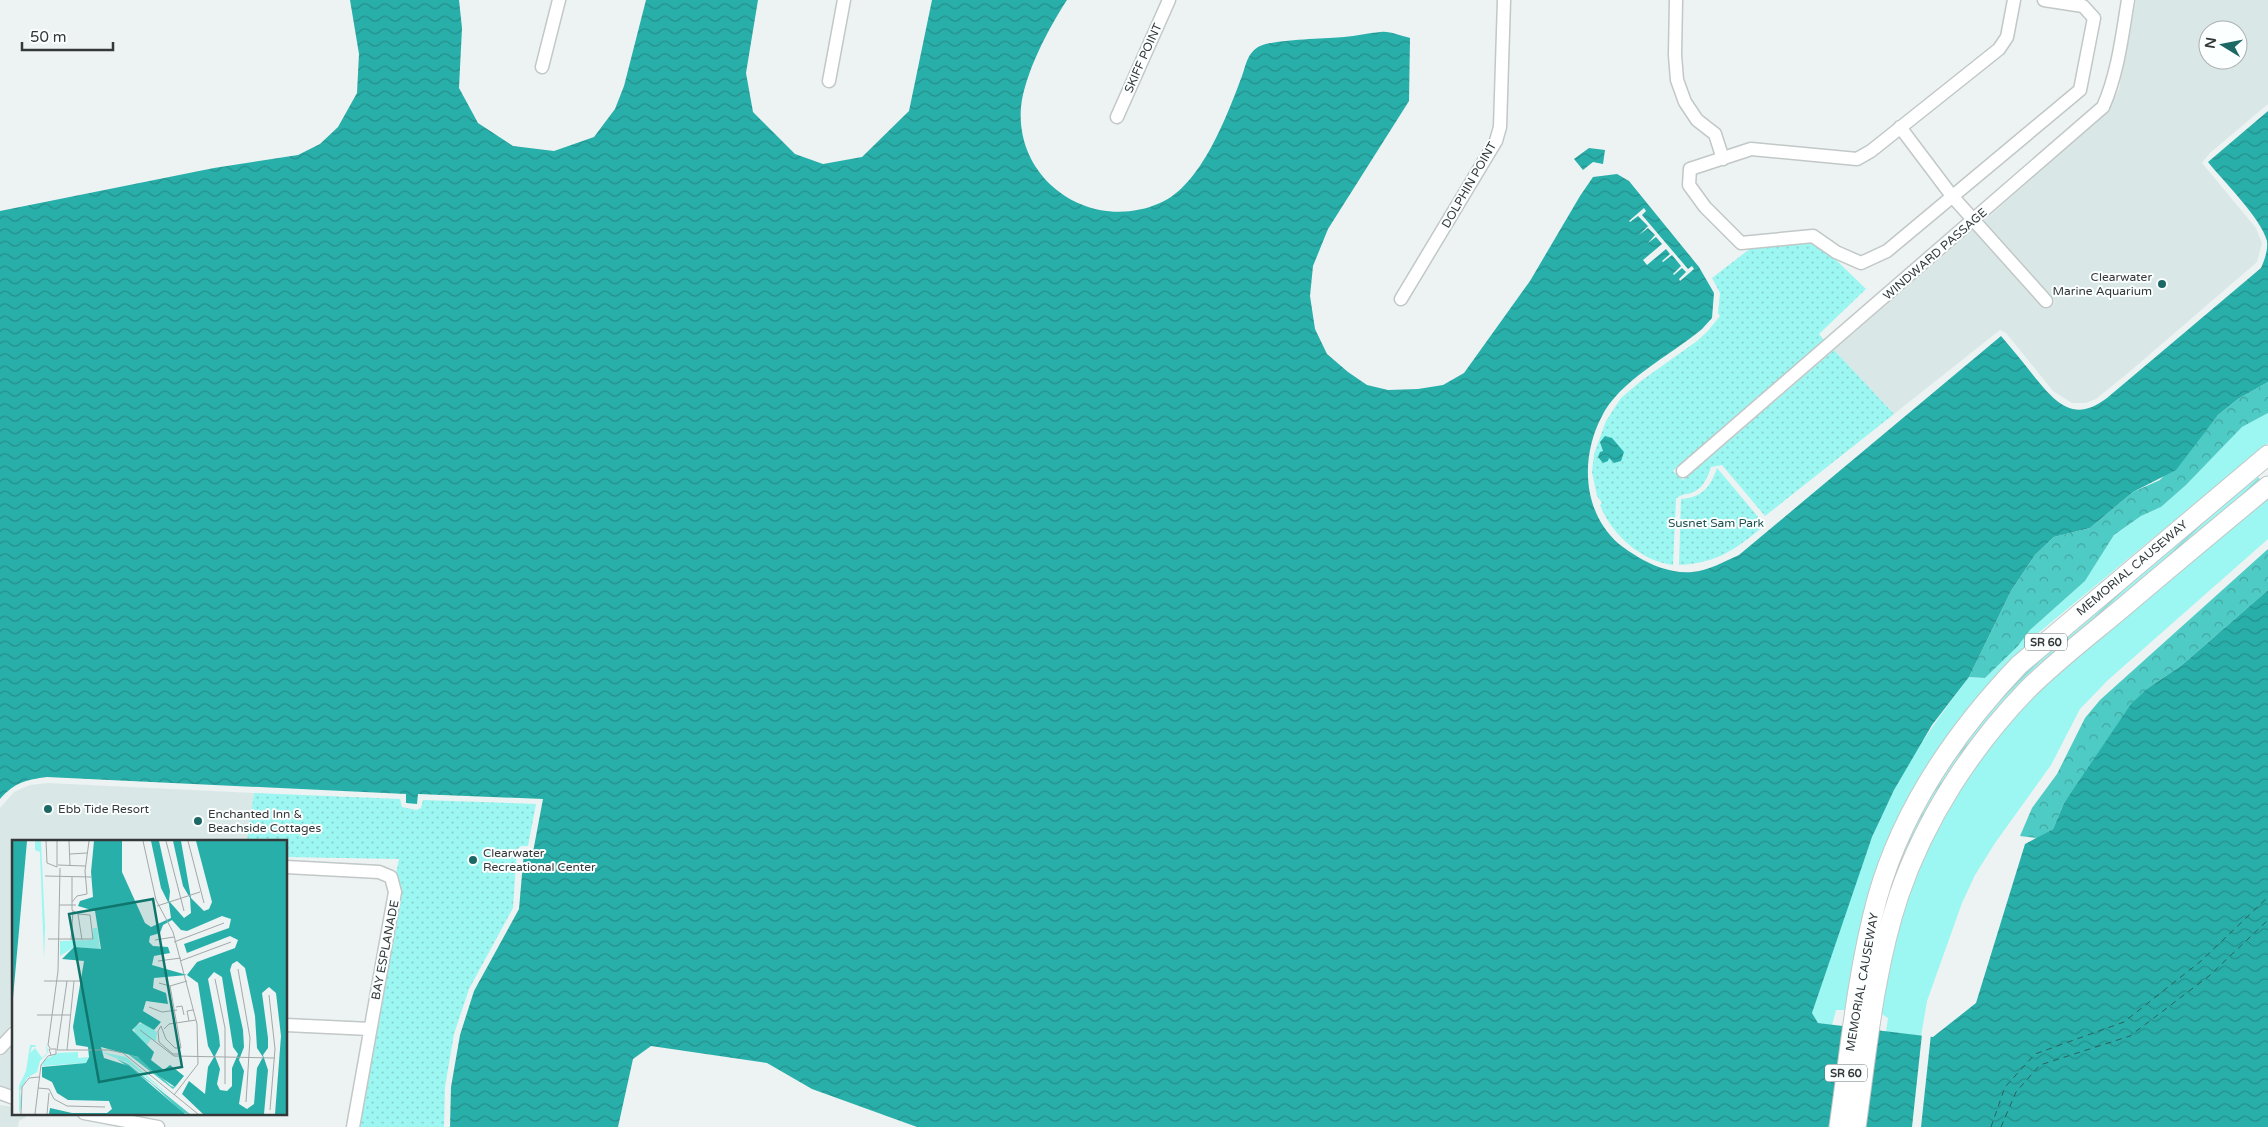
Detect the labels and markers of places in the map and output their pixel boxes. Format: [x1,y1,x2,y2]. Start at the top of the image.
place label: Clearwater Marine Aquarium [2053,270,2152,298]
marker: Clearwater Marine Aquarium [2156,278,2168,290]
place label: Ebb Tide Resort [58,802,150,816]
marker: Ebb Tide Resort [42,803,54,815]
place label: Enchanted Inn & Beachside Cottages [208,807,321,835]
marker: Enchanted Inn & Beachside Cottages [192,815,204,827]
place label: Clearwater Recreational Center [483,846,596,874]
marker: Clearwater Recreational Center [467,854,479,866]

